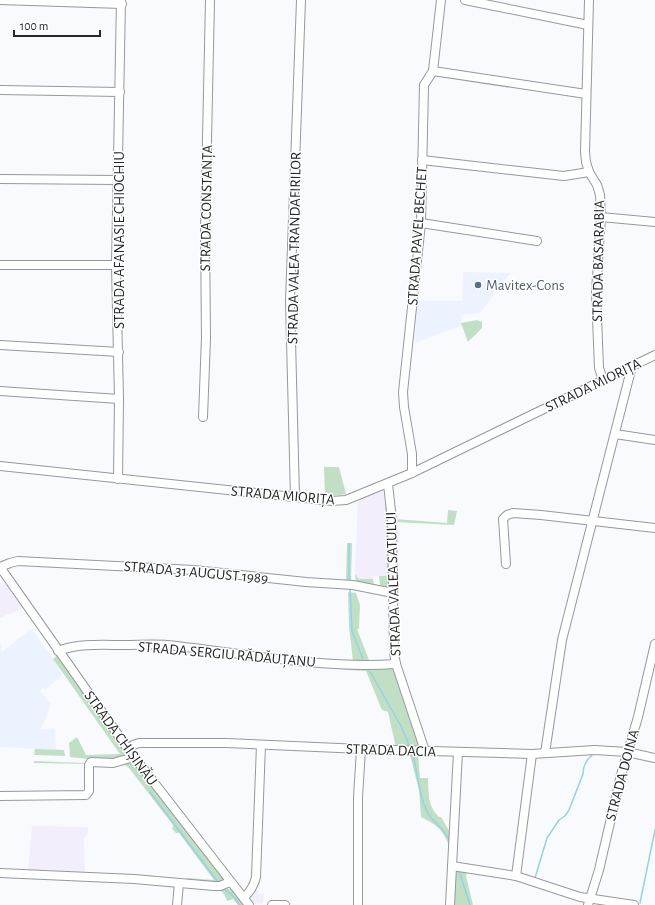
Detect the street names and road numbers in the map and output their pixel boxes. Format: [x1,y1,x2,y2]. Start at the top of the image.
street label: STRADA CONSTANȚA [198,144,216,271]
street label: STRADA AFANASIE CHIOCHIU [112,151,127,329]
street label: STRADA VALEA TRANDAFIRILOR [285,152,304,344]
street label: STRADA PAVEL BECHET [405,165,430,306]
street label: STRADA BASARABIA [590,200,607,322]
street label: STRADA MIORIȚA [543,356,644,416]
street label: STRADA MIORIȚA [230,483,336,509]
street label: STRADA VALEA SATULUI [383,511,404,656]
street label: STRADA 31 AUGUST 1989 [123,559,269,586]
street label: STRADA SERGIU RĂDĂUȚANU [137,638,317,671]
street label: STRADA CHIȘINĂU [80,688,161,789]
street label: STRADA DOINA [603,727,642,822]
street label: STRADA DACIA [346,741,437,760]

